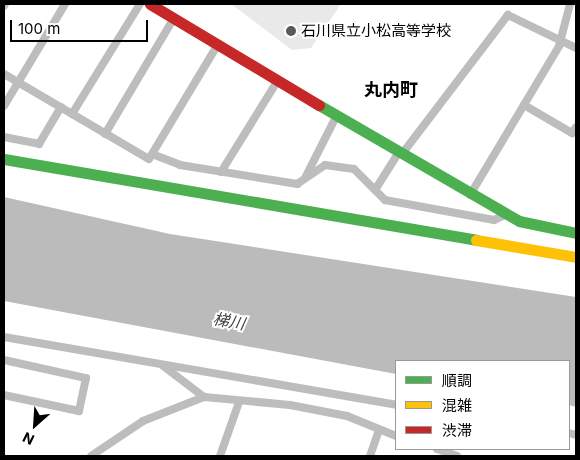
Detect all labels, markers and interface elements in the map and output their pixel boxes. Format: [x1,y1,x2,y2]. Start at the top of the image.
scale bar [12,10,150,42]
text: 100 m [18,19,60,38]
place label: 石川県立小松高等学校 [301,22,451,40]
marker: 石川県立小松高等学校 [285,25,297,37]
district label: 丸内町 [364,79,418,101]
water label: 梯川 [212,309,246,333]
legend [395,360,570,450]
text: 順調 [442,371,472,390]
text: 混雑 [442,396,472,415]
north arrow [10,400,60,450]
text: 渋滞 [442,421,472,440]
text: N [20,429,37,449]

